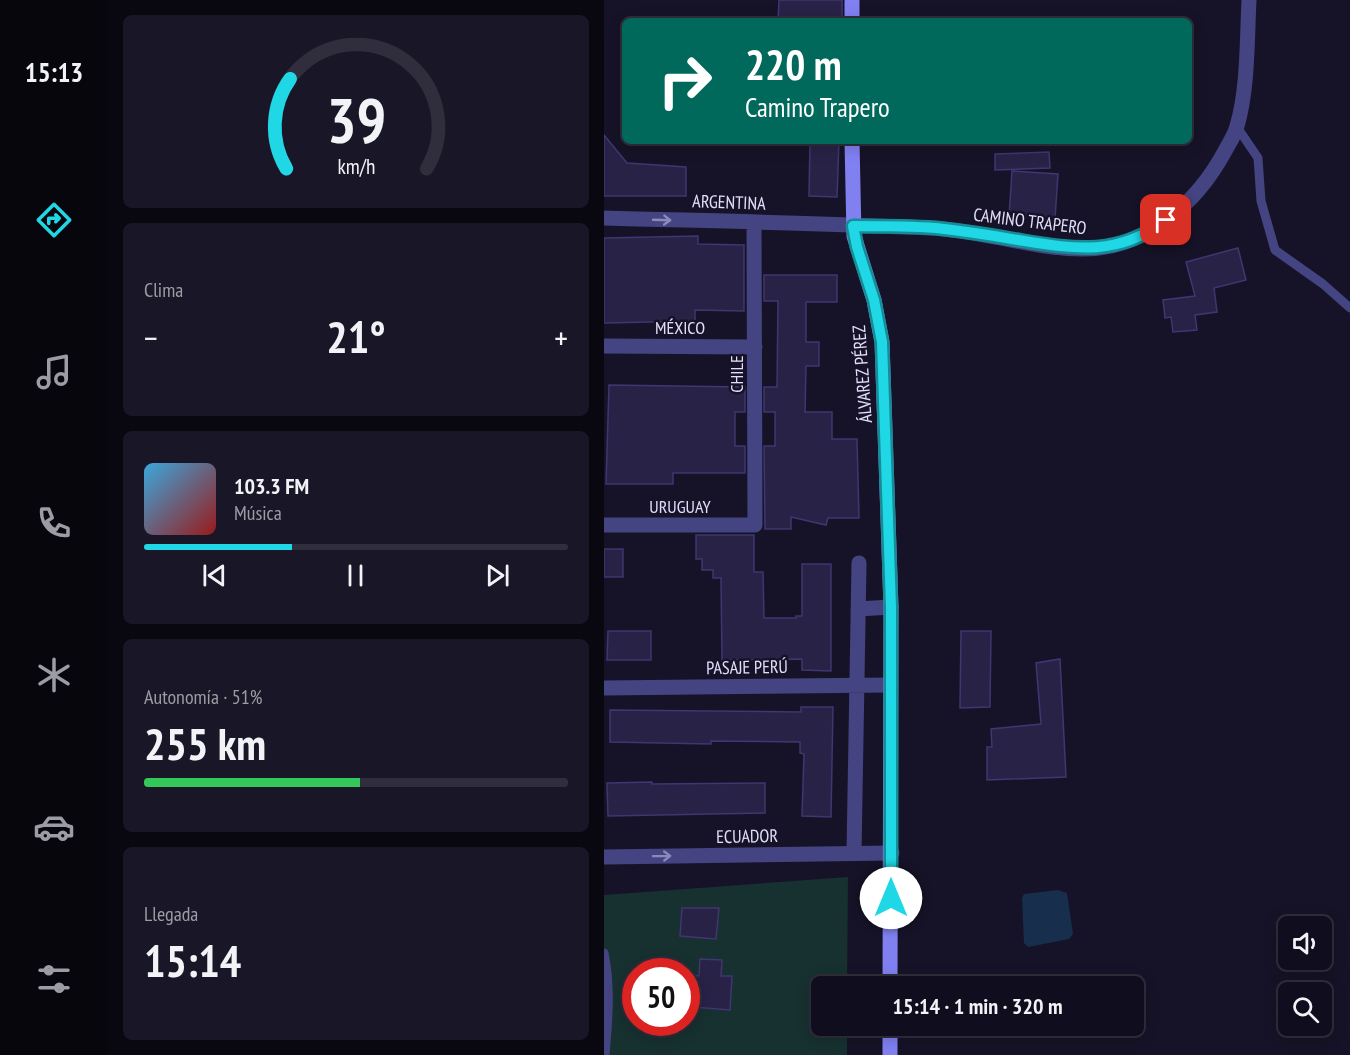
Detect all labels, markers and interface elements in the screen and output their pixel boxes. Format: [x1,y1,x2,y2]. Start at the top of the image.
text: 220 m [745,37,842,92]
icon: right [646,42,724,120]
text: 15:13 [25,55,83,89]
text: 39 [326,79,386,160]
text: Camino Trapero [745,90,890,124]
text: km/h [337,152,375,180]
street label: ARGENTINA [692,189,767,215]
pin [1140,194,1191,245]
icon: directions [33,199,75,241]
street label: CAMINO TRAPERO [972,203,1088,239]
icon: arrive [1149,203,1182,236]
one-way arrow [652,214,672,225]
text: Clima [144,277,183,303]
text: 21° [326,307,386,365]
text: − [144,316,158,359]
text: + [554,316,568,359]
street label: MÉXICO [655,316,705,339]
street label: ÁLVAREZ PÉREZ [847,324,877,424]
icon: music [33,351,75,393]
street label: CHILE [725,355,748,393]
text: 103.3 FM [234,472,309,500]
street label: URUGUAY [649,495,711,518]
text: Música [234,500,282,526]
icon: phone [33,502,75,544]
icon: previous [198,559,231,592]
icon: pause [339,559,372,592]
icon: next [481,559,514,592]
icon: climate [33,654,75,696]
street label: PASAJE PERÚ [706,655,788,679]
text: Autonomía · 51% [144,684,262,710]
text: 255 km [144,714,266,772]
icon: car [33,806,75,848]
street label: ECUADOR [716,824,778,848]
one-way arrow [652,851,672,862]
position arrow [859,866,923,930]
text: Llegada [144,901,198,927]
map controls [1278,916,1332,1036]
button: sound [1278,916,1332,970]
text: 15:14 [144,931,241,989]
icon: filters [33,958,75,1000]
speed limit sign: 50 [622,958,700,1036]
button: search [1278,982,1332,1036]
text: 15:14 · 1 min · 320 m [892,992,1063,1020]

